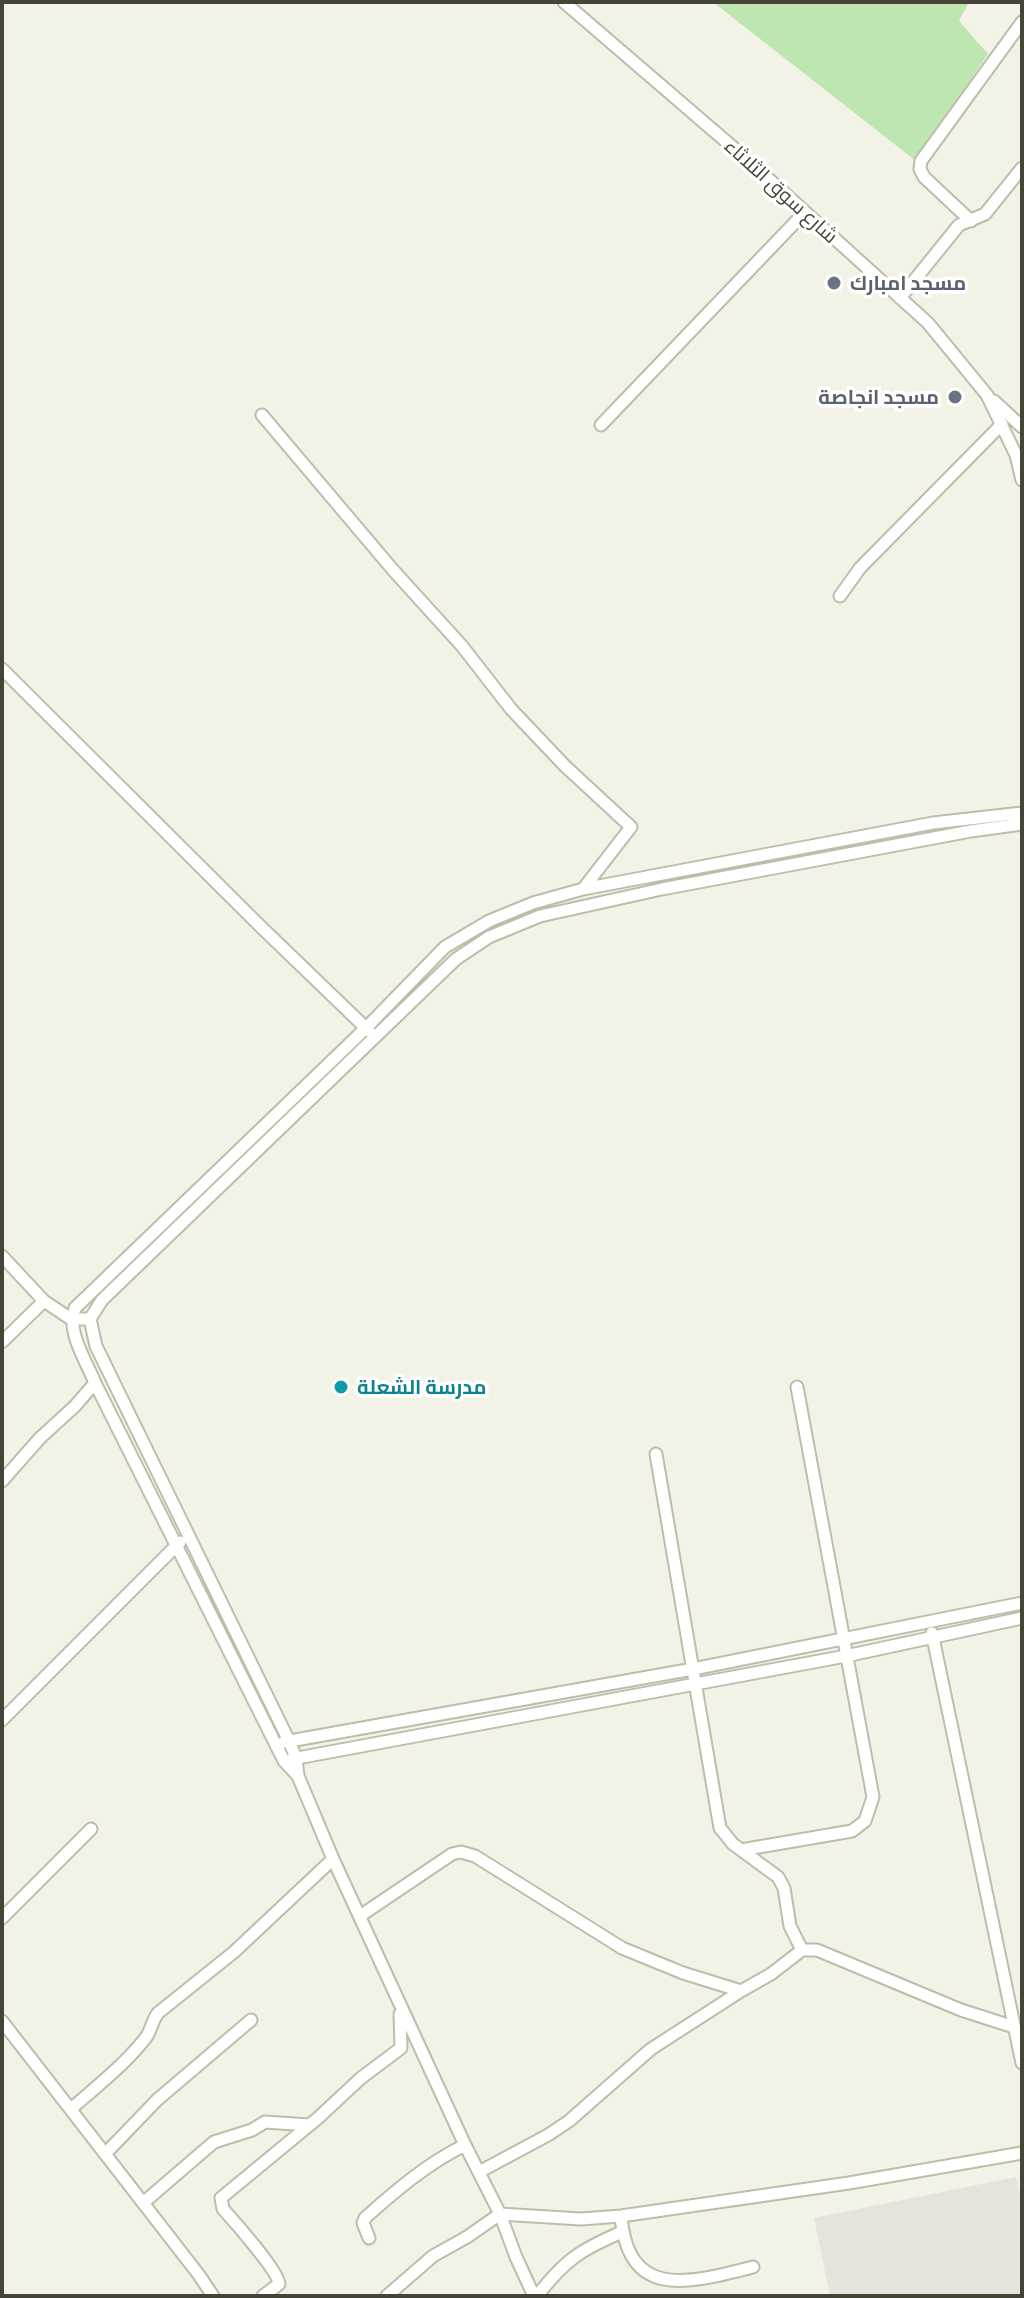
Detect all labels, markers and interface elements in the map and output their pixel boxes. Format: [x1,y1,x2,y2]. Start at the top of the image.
street label: شارع سوق الثلاثاء [719,134,843,248]
place label: مسجد امبارك [850,271,966,295]
marker: مسجد امبارك [825,274,843,292]
place label: مسجد انجاصة [818,385,939,409]
marker: مسجد انجاصة [946,388,964,406]
place label: مدرسة الشعلة [357,1375,487,1399]
marker: مدرسة الشعلة [332,1378,350,1396]

